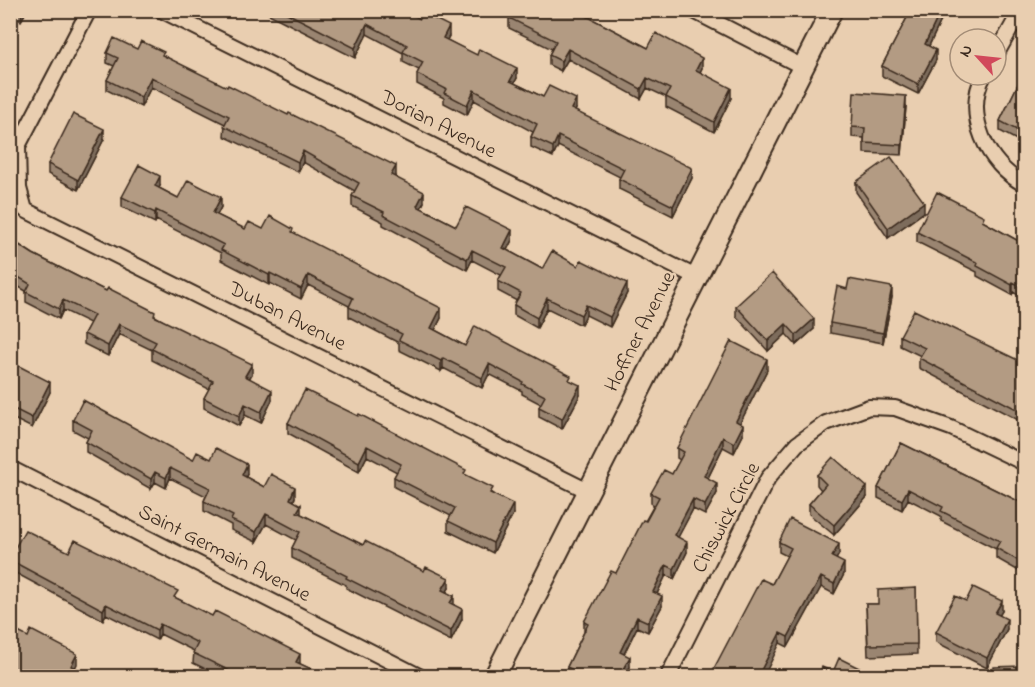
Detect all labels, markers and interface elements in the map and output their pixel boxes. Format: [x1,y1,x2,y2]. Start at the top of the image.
north arrow [948,27,1008,87]
text: N [953,41,980,61]
street label: Dorian Avenue [374,82,502,167]
street label: Hoffner Avenue [598,266,685,398]
street label: Duban Avenue [222,274,351,360]
street label: Chiswick Circle [685,457,769,579]
street label: Saint Germain Avenue [132,497,316,611]

